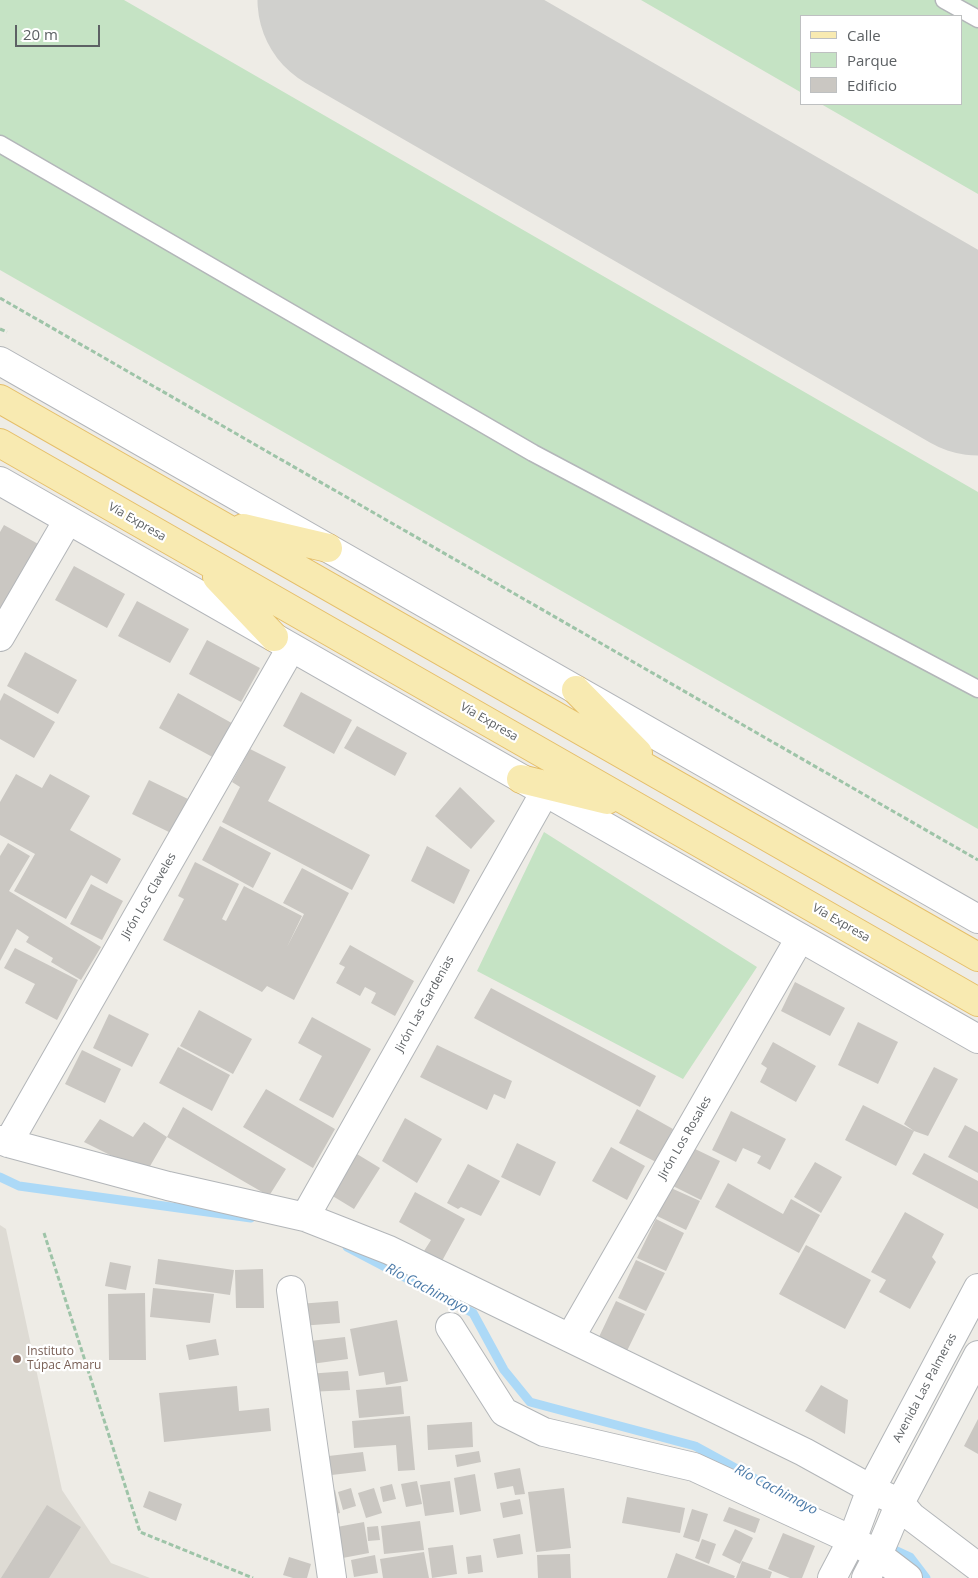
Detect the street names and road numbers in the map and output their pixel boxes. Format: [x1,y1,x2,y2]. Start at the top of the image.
street label: Vía Expresa [106,500,168,544]
street label: Vía Expresa [458,700,520,744]
street label: Jirón Los Claveles [119,851,179,941]
street label: Vía Expresa [810,901,872,945]
street label: Jirón Las Gardenias [393,953,457,1055]
street label: Jirón Los Rosales [655,1094,715,1182]
street label: Avenida Las Palmeras [890,1331,960,1445]

